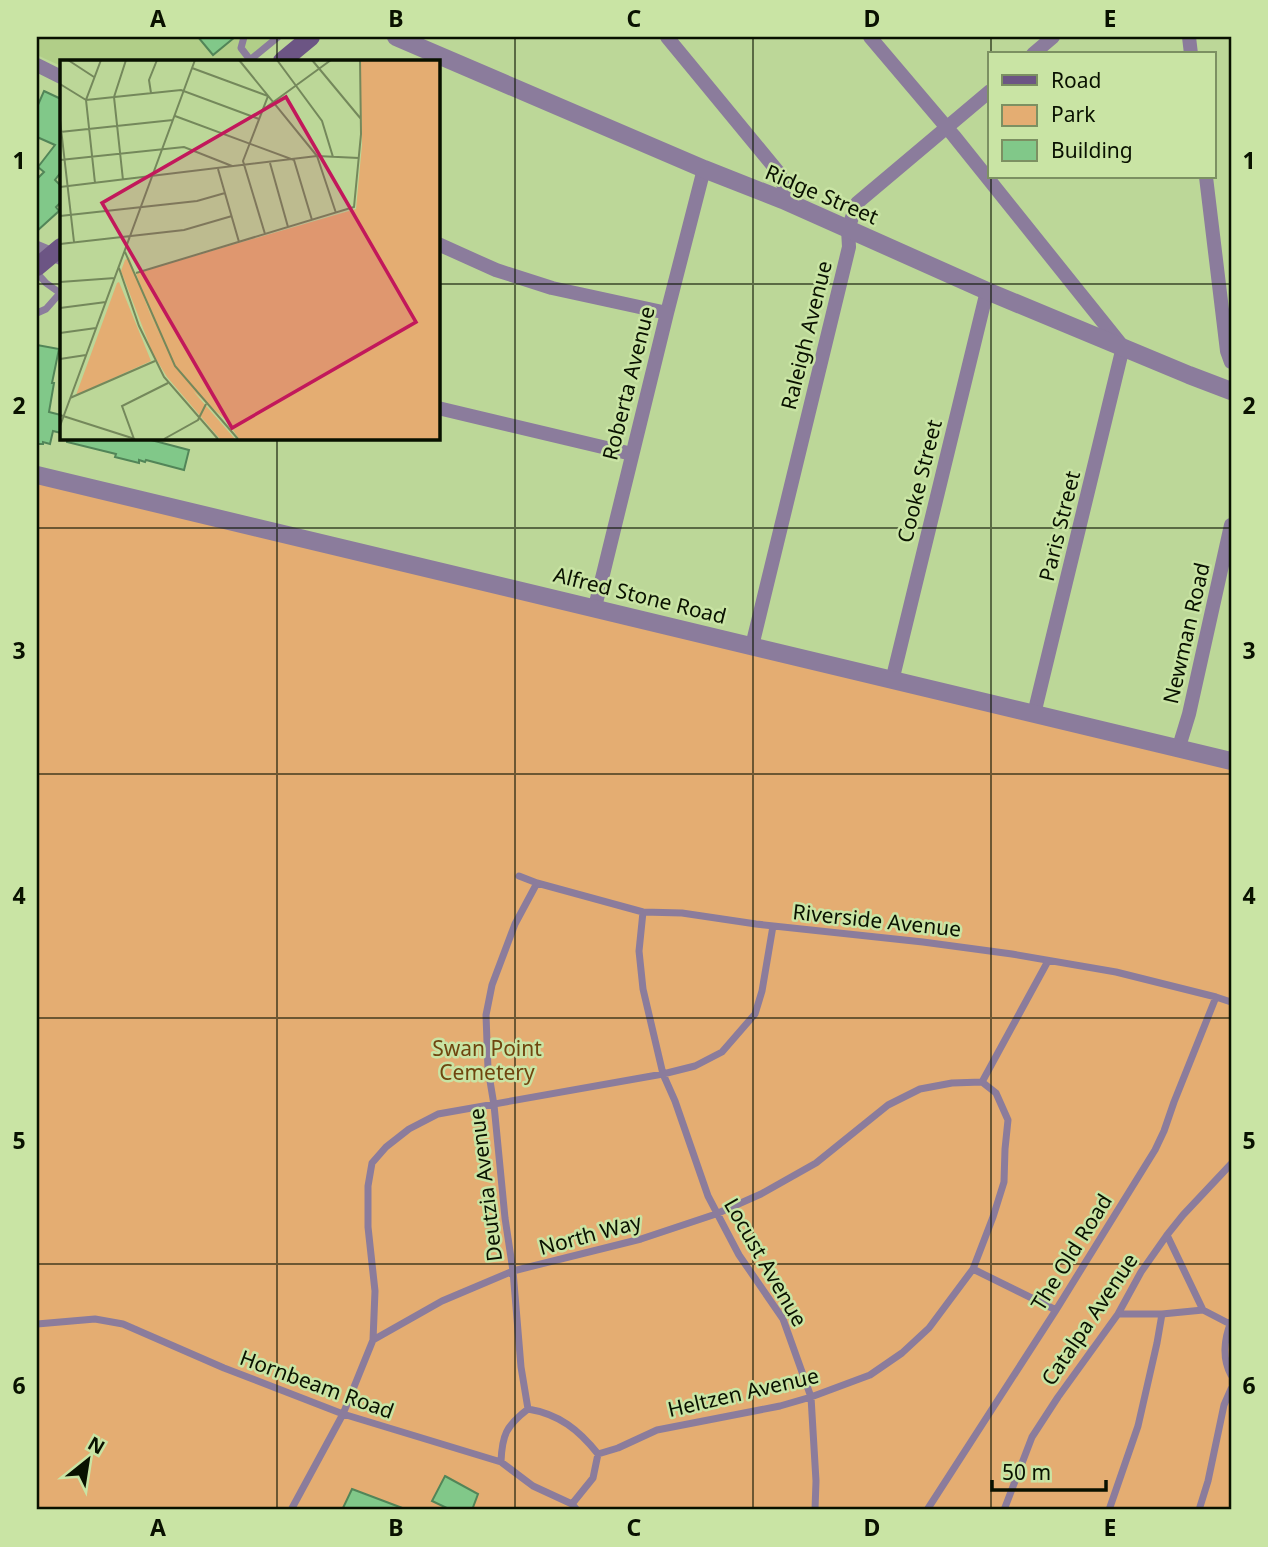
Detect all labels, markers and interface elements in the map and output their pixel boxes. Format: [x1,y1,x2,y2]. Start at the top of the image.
text: A [150,2,166,34]
text: B [388,2,404,34]
text: C [627,2,642,34]
text: D [864,2,880,34]
text: E [1104,2,1116,34]
legend [988,52,1216,178]
inset map [60,60,439,439]
text: Road [1051,66,1101,94]
text: Park [1051,100,1096,128]
text: Building [1051,136,1133,164]
text: 1 [12,144,26,176]
text: 1 [1242,144,1256,176]
street label: Ridge Street [761,158,883,231]
street label: Raleigh Avenue [774,258,838,412]
street label: Roberta Avenue [595,303,661,463]
text: 2 [12,389,26,421]
text: 2 [1242,389,1256,421]
street label: Cooke Street [890,416,948,545]
street label: Paris Street [1032,468,1086,584]
street label: Alfred Stone Road [551,560,729,630]
street label: Newman Road [1156,560,1216,706]
text: 3 [12,634,26,666]
text: 3 [1242,634,1256,666]
text: 4 [12,879,26,911]
text: 4 [1242,879,1256,911]
street label: Riverside Avenue [791,897,963,943]
park label: Swan Point Cemetery [432,1034,542,1086]
street label: Deutzia Avenue [462,1107,508,1263]
text: 5 [12,1124,26,1156]
text: 5 [1242,1124,1256,1156]
street label: The Old Road [1024,1188,1118,1316]
street label: Locust Avenue [718,1193,814,1331]
street label: North Way [536,1207,645,1261]
street label: Catalpa Avenue [1034,1247,1144,1391]
street label: Hornbeam Road [236,1343,398,1425]
street label: Heltzen Avenue [665,1361,821,1423]
text: 6 [12,1369,26,1401]
text: 6 [1242,1369,1256,1401]
north arrow [52,1424,122,1494]
text: N [83,1430,110,1460]
scale bar [992,1449,1105,1493]
text: 50 m [1002,1458,1051,1486]
text: A [150,1511,166,1543]
text: B [388,1511,404,1543]
text: C [627,1511,642,1543]
text: D [864,1511,880,1543]
text: E [1104,1511,1116,1543]

